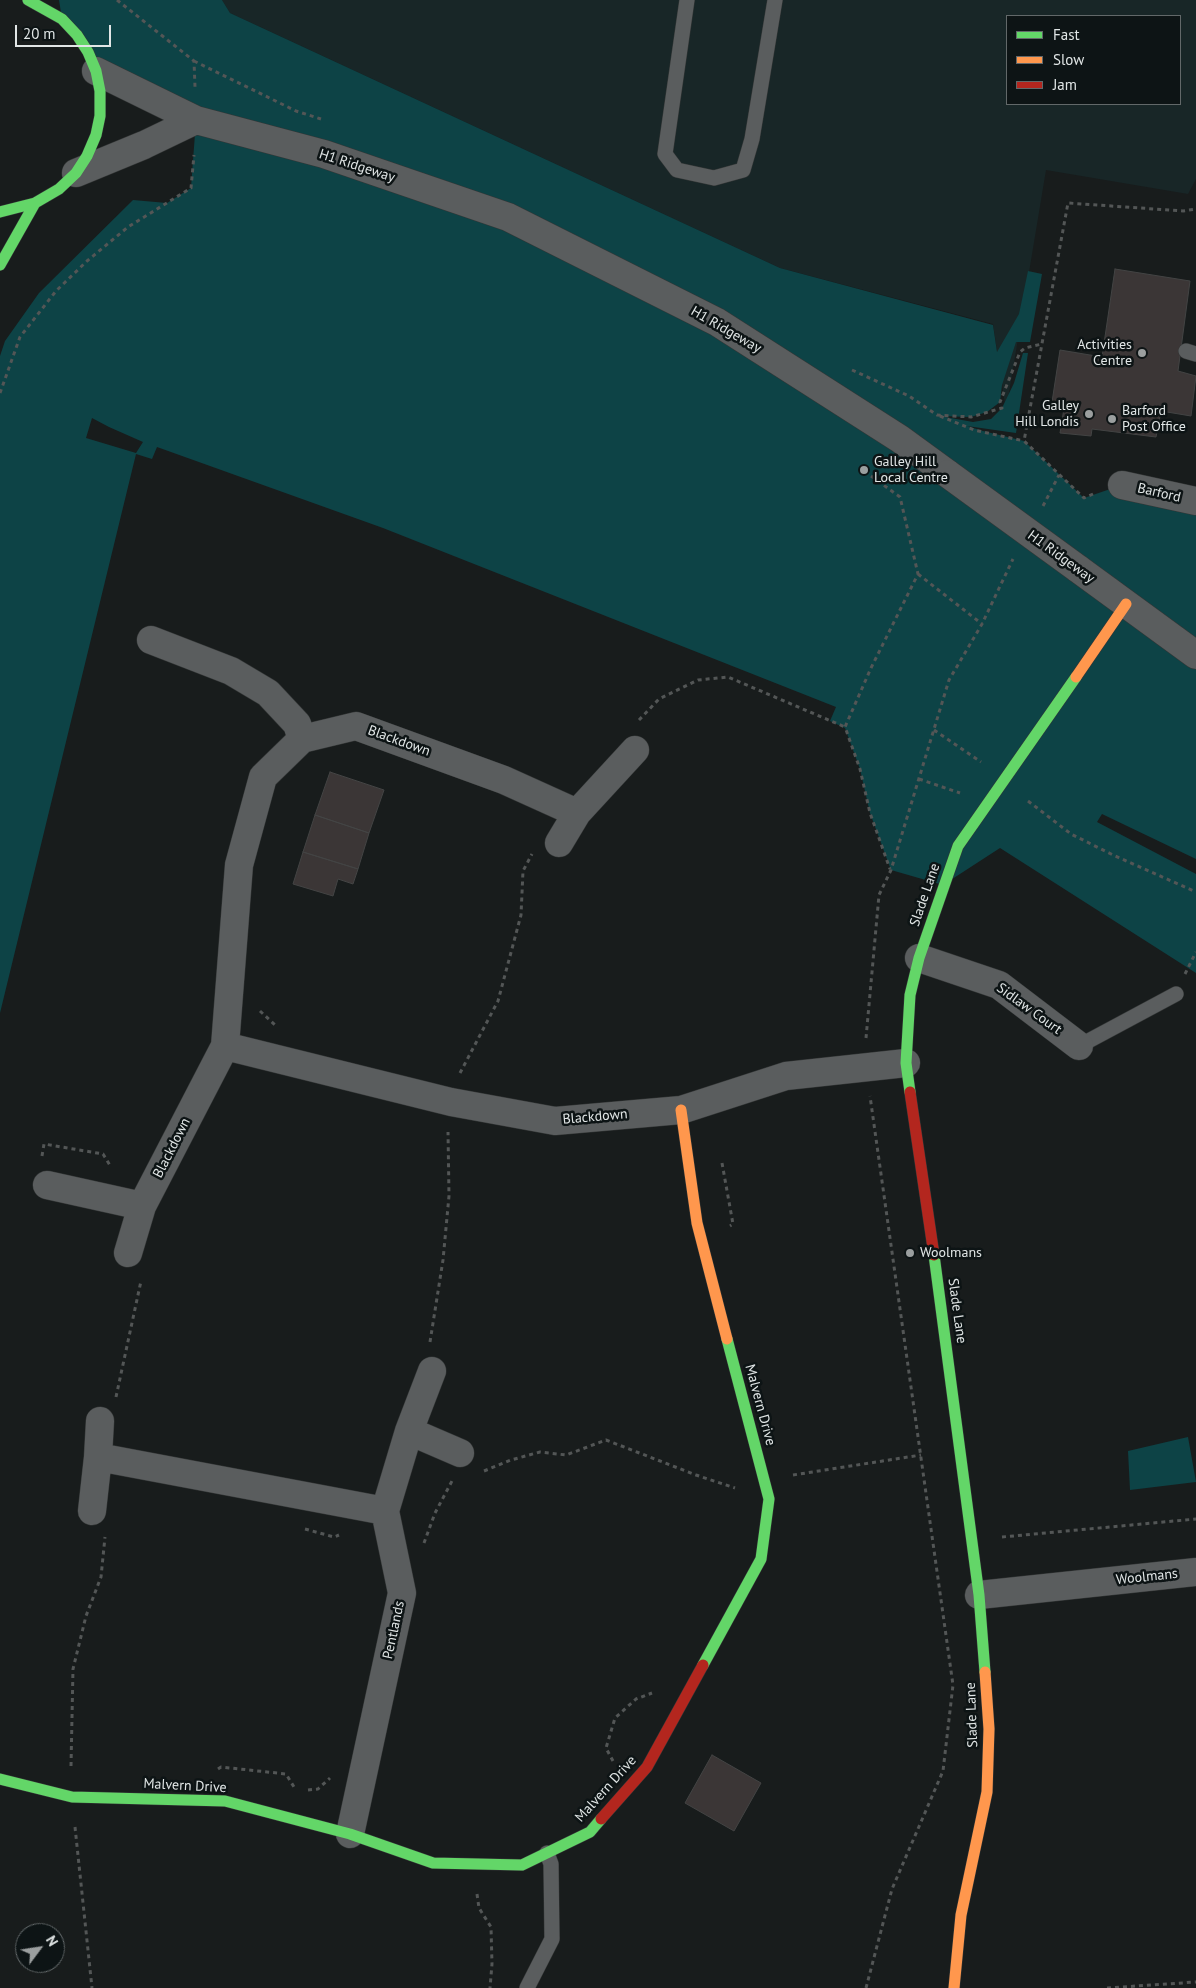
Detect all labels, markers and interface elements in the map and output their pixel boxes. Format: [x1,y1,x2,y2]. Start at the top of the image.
scale bar [18,15,114,47]
legend [1006,15,1181,105]
text: 20 m [23,24,56,43]
text: Fast [1053,25,1080,44]
text: Slow [1053,50,1084,69]
text: Jam [1053,75,1077,94]
street label: H1 Ridgeway [317,146,397,186]
street label: H1 Ridgeway [688,303,764,357]
place label: Activities Centre [1077,337,1132,370]
marker: Activities Centre [1136,347,1148,359]
place label: Galley Hill Londis [1015,398,1079,431]
place label: Barford Post Office [1122,403,1186,436]
marker: Galley Hill Londis [1083,408,1095,420]
marker: Barford Post Office [1106,413,1118,425]
place label: Galley Hill Local Centre [874,454,948,487]
marker: Galley Hill Local Centre [858,464,870,476]
street label: Barford [1136,480,1182,506]
street label: H1 Ridgeway [1024,527,1098,587]
street label: Blackdown [366,722,432,760]
street label: Slade Lane [906,861,944,929]
street label: Sidlaw Court [993,980,1065,1038]
street label: Blackdown [562,1106,628,1128]
street label: Blackdown [150,1115,194,1181]
place label: Woolmans [920,1245,982,1261]
marker: Woolmans [904,1247,916,1259]
street label: Slade Lane [944,1277,970,1345]
street label: Malvern Drive [741,1363,779,1447]
street label: Woolmans [1115,1565,1179,1589]
street label: Pentlands [380,1599,408,1661]
street label: Slade Lane [962,1682,982,1748]
street label: Malvern Drive [572,1752,640,1826]
street label: Malvern Drive [143,1775,227,1797]
north arrow [15,1923,65,1973]
text: N [42,1932,62,1949]

